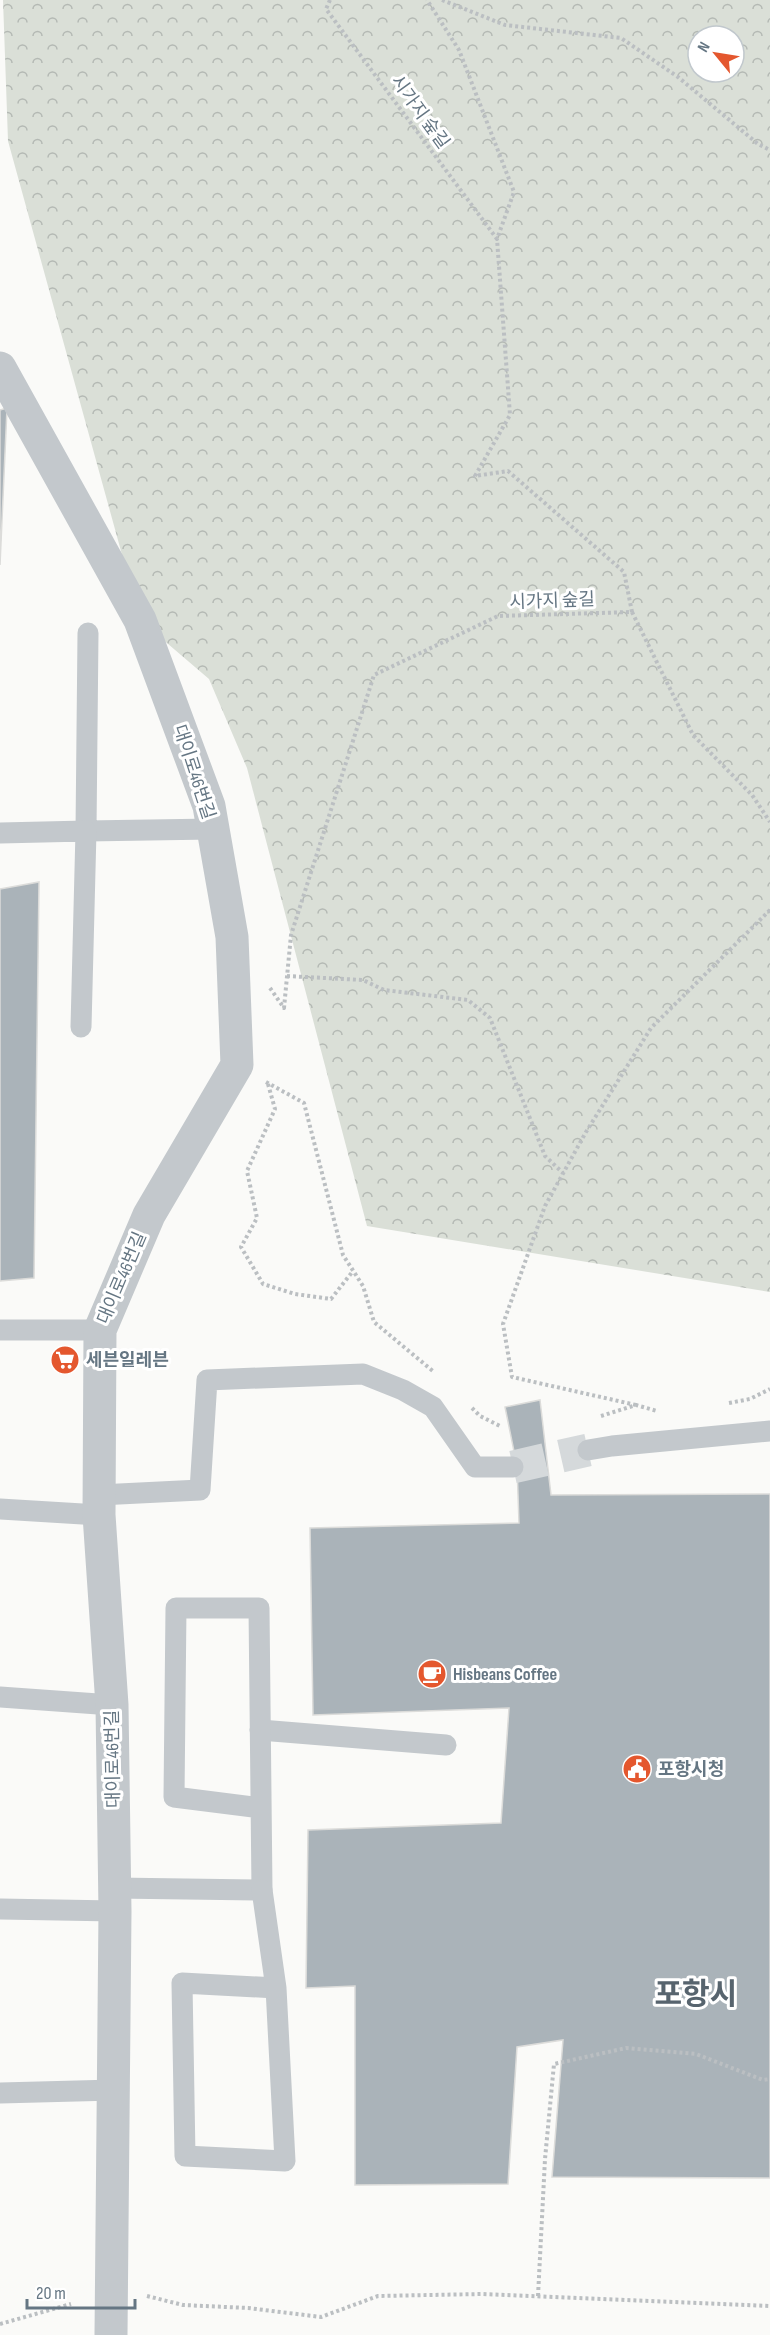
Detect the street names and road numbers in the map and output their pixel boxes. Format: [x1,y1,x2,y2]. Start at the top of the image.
street label: 시가지 숲길 [386,71,454,153]
street label: 시가지 숲길 [509,589,595,613]
street label: 대이로46번길 [169,722,219,822]
street label: 대이로46번길 [93,1229,151,1327]
street label: 대이로46번길 [102,1710,124,1808]

